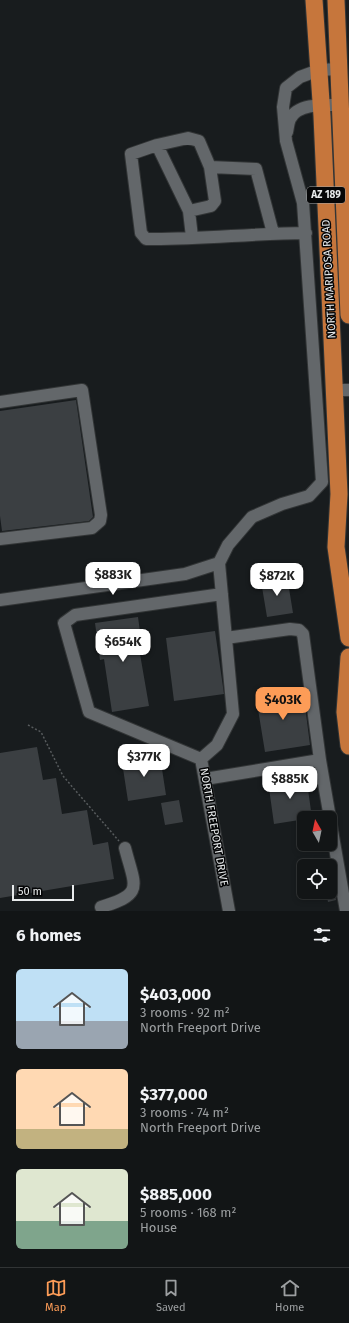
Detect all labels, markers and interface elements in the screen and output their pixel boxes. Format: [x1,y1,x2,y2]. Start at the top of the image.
road number: AZ 189 [307,187,345,203]
street label: NORTH MARIPOSA ROAD [319,219,339,339]
pin: $883K [85,562,141,596]
pin: $872K [249,563,305,597]
text: $883K [94,567,132,582]
text: $872K [259,568,295,583]
pin: $654K [95,629,151,663]
text: $654K [105,634,141,649]
pin: $403K [255,687,311,721]
text: $403K [265,692,301,707]
pin: $377K [116,744,172,778]
text: $377K [127,749,161,764]
pin: $885K [262,766,318,800]
street label: NORTH FREEPORT DRIVE [197,767,231,887]
text: $885K [271,771,309,786]
north arrow [297,811,337,851]
map controls [297,811,337,899]
button: locate [297,859,337,899]
scale bar [12,883,74,902]
text: 50 m [18,885,42,898]
icon: filters [311,924,333,946]
text: 6 homes [16,925,81,946]
text: $403,000 [140,984,211,1005]
icon: home [48,985,96,1033]
text: 3 rooms · 92 m² [140,1005,230,1020]
text: North Freeport Drive [140,1020,261,1035]
text: $377,000 [140,1084,208,1105]
icon: home [48,1085,96,1133]
text: 3 rooms · 74 m² [140,1105,229,1120]
text: North Freeport Drive [140,1120,261,1135]
text: $885,000 [140,1184,212,1205]
icon: home [48,1185,96,1233]
text: 5 rooms · 168 m² [140,1205,236,1220]
text: House [140,1220,177,1235]
tab: Map [45,1277,67,1314]
tab: Saved [156,1277,186,1314]
tab: Home [275,1277,304,1314]

